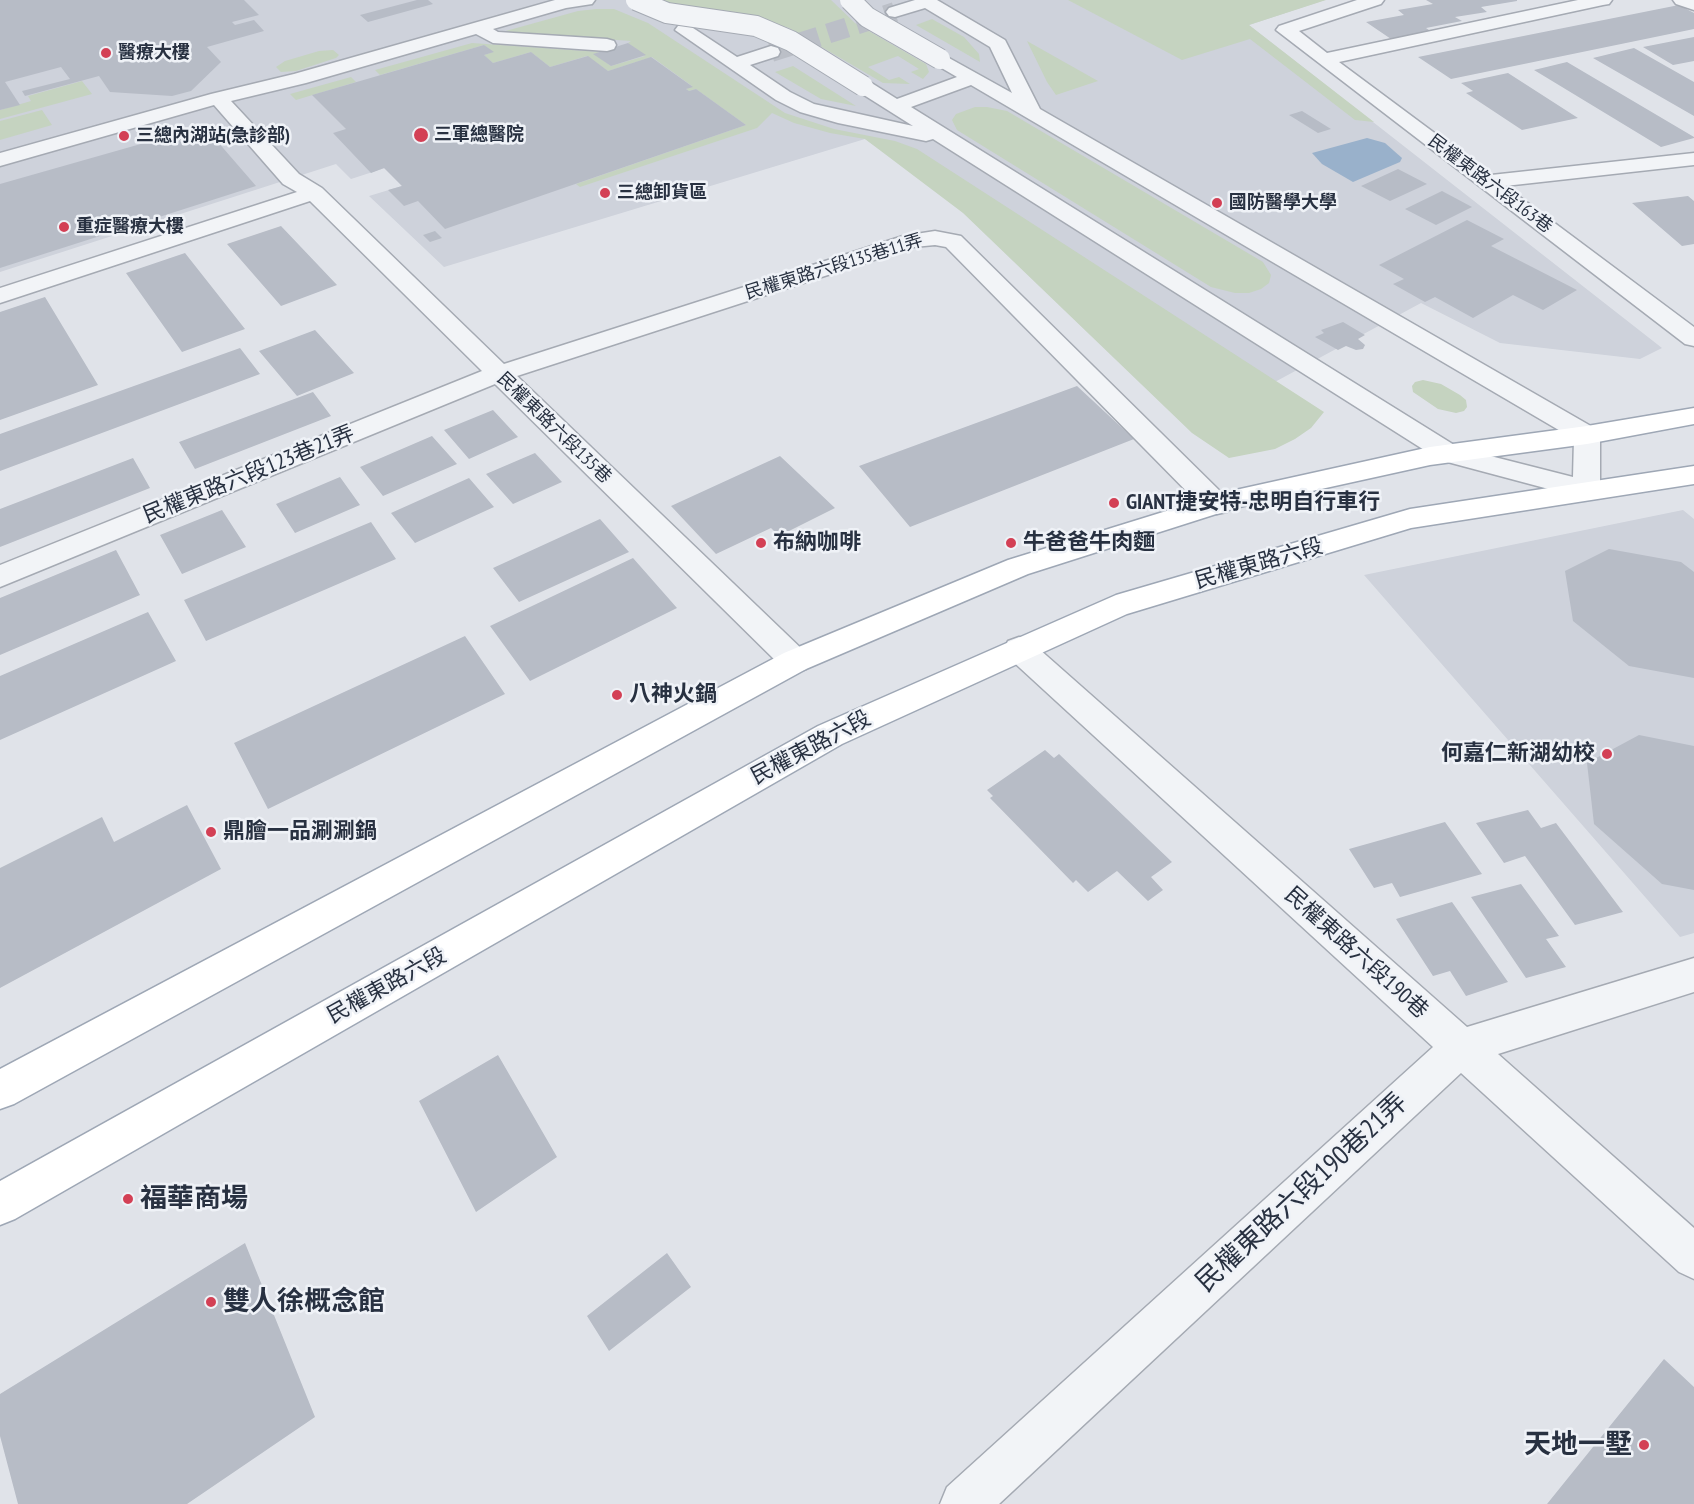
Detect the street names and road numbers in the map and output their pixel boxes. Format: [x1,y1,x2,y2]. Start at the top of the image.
street label: 民權東路六段163巷 [1423,130,1557,238]
street label: 民權東路六段135巷11弄 [743,230,925,304]
street label: 民權東路六段135巷 [492,368,616,488]
street label: 民權東路六段123巷21弄 [140,421,358,529]
street label: 民權東路六段 [1192,533,1326,595]
street label: 民權東路六段 [747,705,875,791]
street label: 民權東路六段190巷 [1279,882,1433,1024]
street label: 民權東路六段 [323,942,451,1030]
street label: 民權東路六段190巷21弄 [1190,1087,1414,1299]

